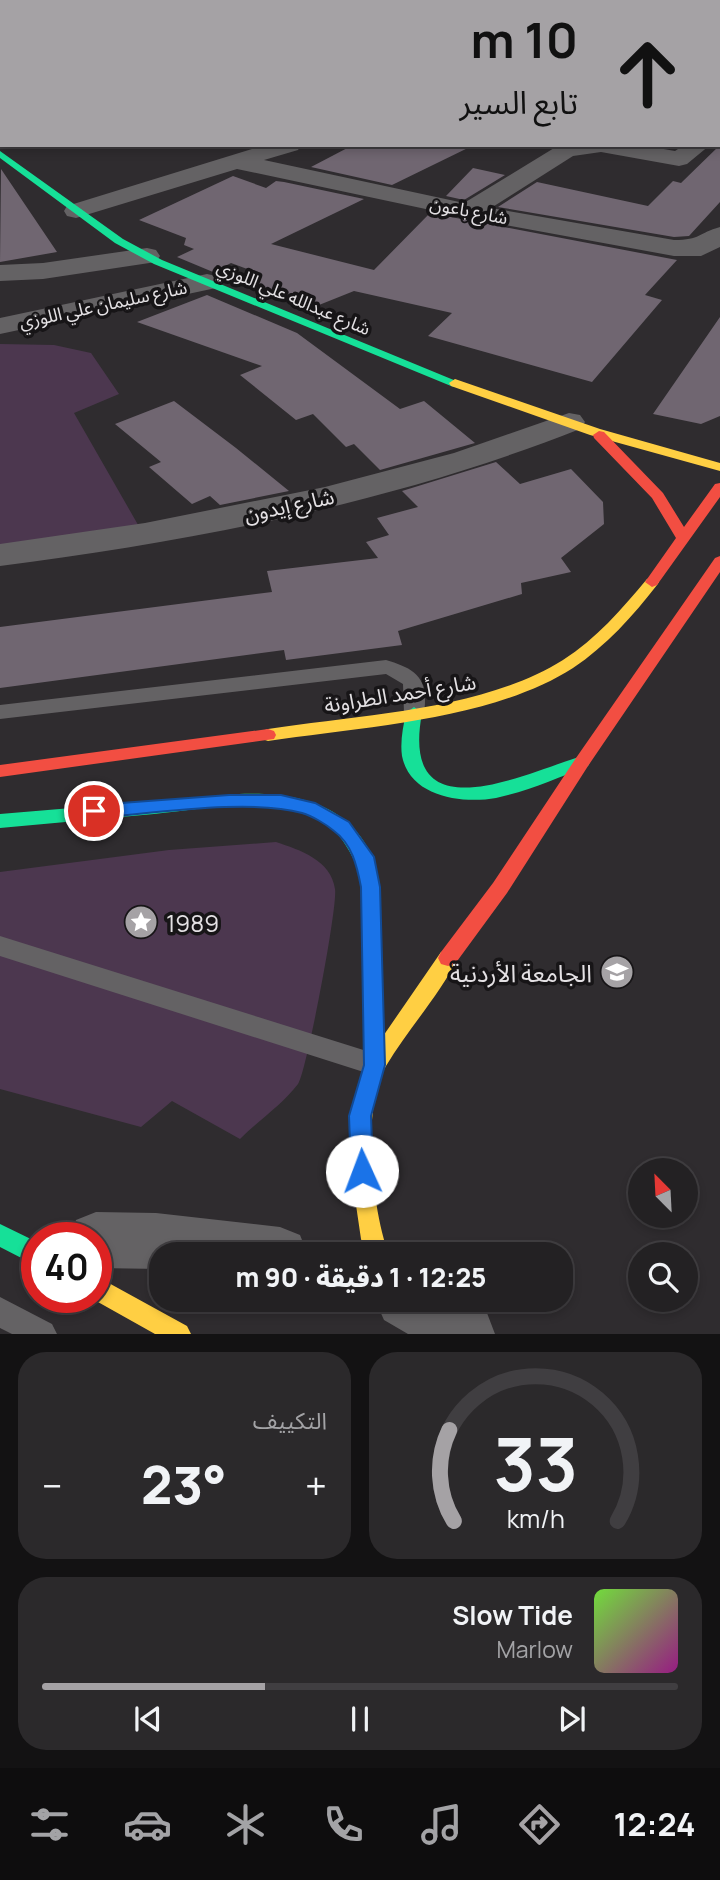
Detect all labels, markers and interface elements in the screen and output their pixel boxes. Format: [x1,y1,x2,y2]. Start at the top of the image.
text: 10 m [470,6,578,73]
icon: ahead [602,28,693,119]
text: تابع السير [459,80,578,124]
street label: شارع باعون [428,191,510,232]
street label: شارع عبدالله علي اللوزي [212,254,374,343]
street label: شارع سليمان علي اللوزي [17,274,190,336]
street label: شارع إيدون [241,482,337,530]
street label: شارع أحمد الطراونة [322,667,478,721]
pin [64,781,124,841]
icon: arrive [75,792,113,830]
place icon: 1989 [122,903,160,941]
place label: 1989 [166,906,219,939]
school or university icon: الجامعة الأردنية [598,953,636,991]
place label: الجامعة الأردنية [450,956,592,989]
position arrow [325,1134,399,1208]
north arrow [628,1158,698,1228]
map controls [628,1158,698,1312]
speed limit sign: 40 [21,1222,112,1313]
button: search [628,1242,698,1312]
text: 12:25 · 1 دقيقة · 90 m [236,1259,486,1295]
text: التكييف [253,1404,327,1436]
text: 33 [493,1414,578,1514]
text: 23° [141,1449,227,1520]
text: − [42,1459,63,1511]
text: + [305,1459,327,1511]
text: km/h [506,1501,565,1536]
text: Slow Tide [452,1597,573,1633]
text: Marlow [496,1633,573,1665]
icon: previous [129,1700,167,1738]
icon: pause [341,1700,379,1738]
icon: next [553,1700,591,1738]
icon: filters [25,1800,74,1849]
icon: car [123,1800,172,1849]
icon: climate [221,1800,270,1849]
icon: phone [319,1800,368,1849]
icon: music [417,1800,466,1849]
icon: directions [515,1800,564,1849]
text: 12:24 [614,1802,695,1846]

